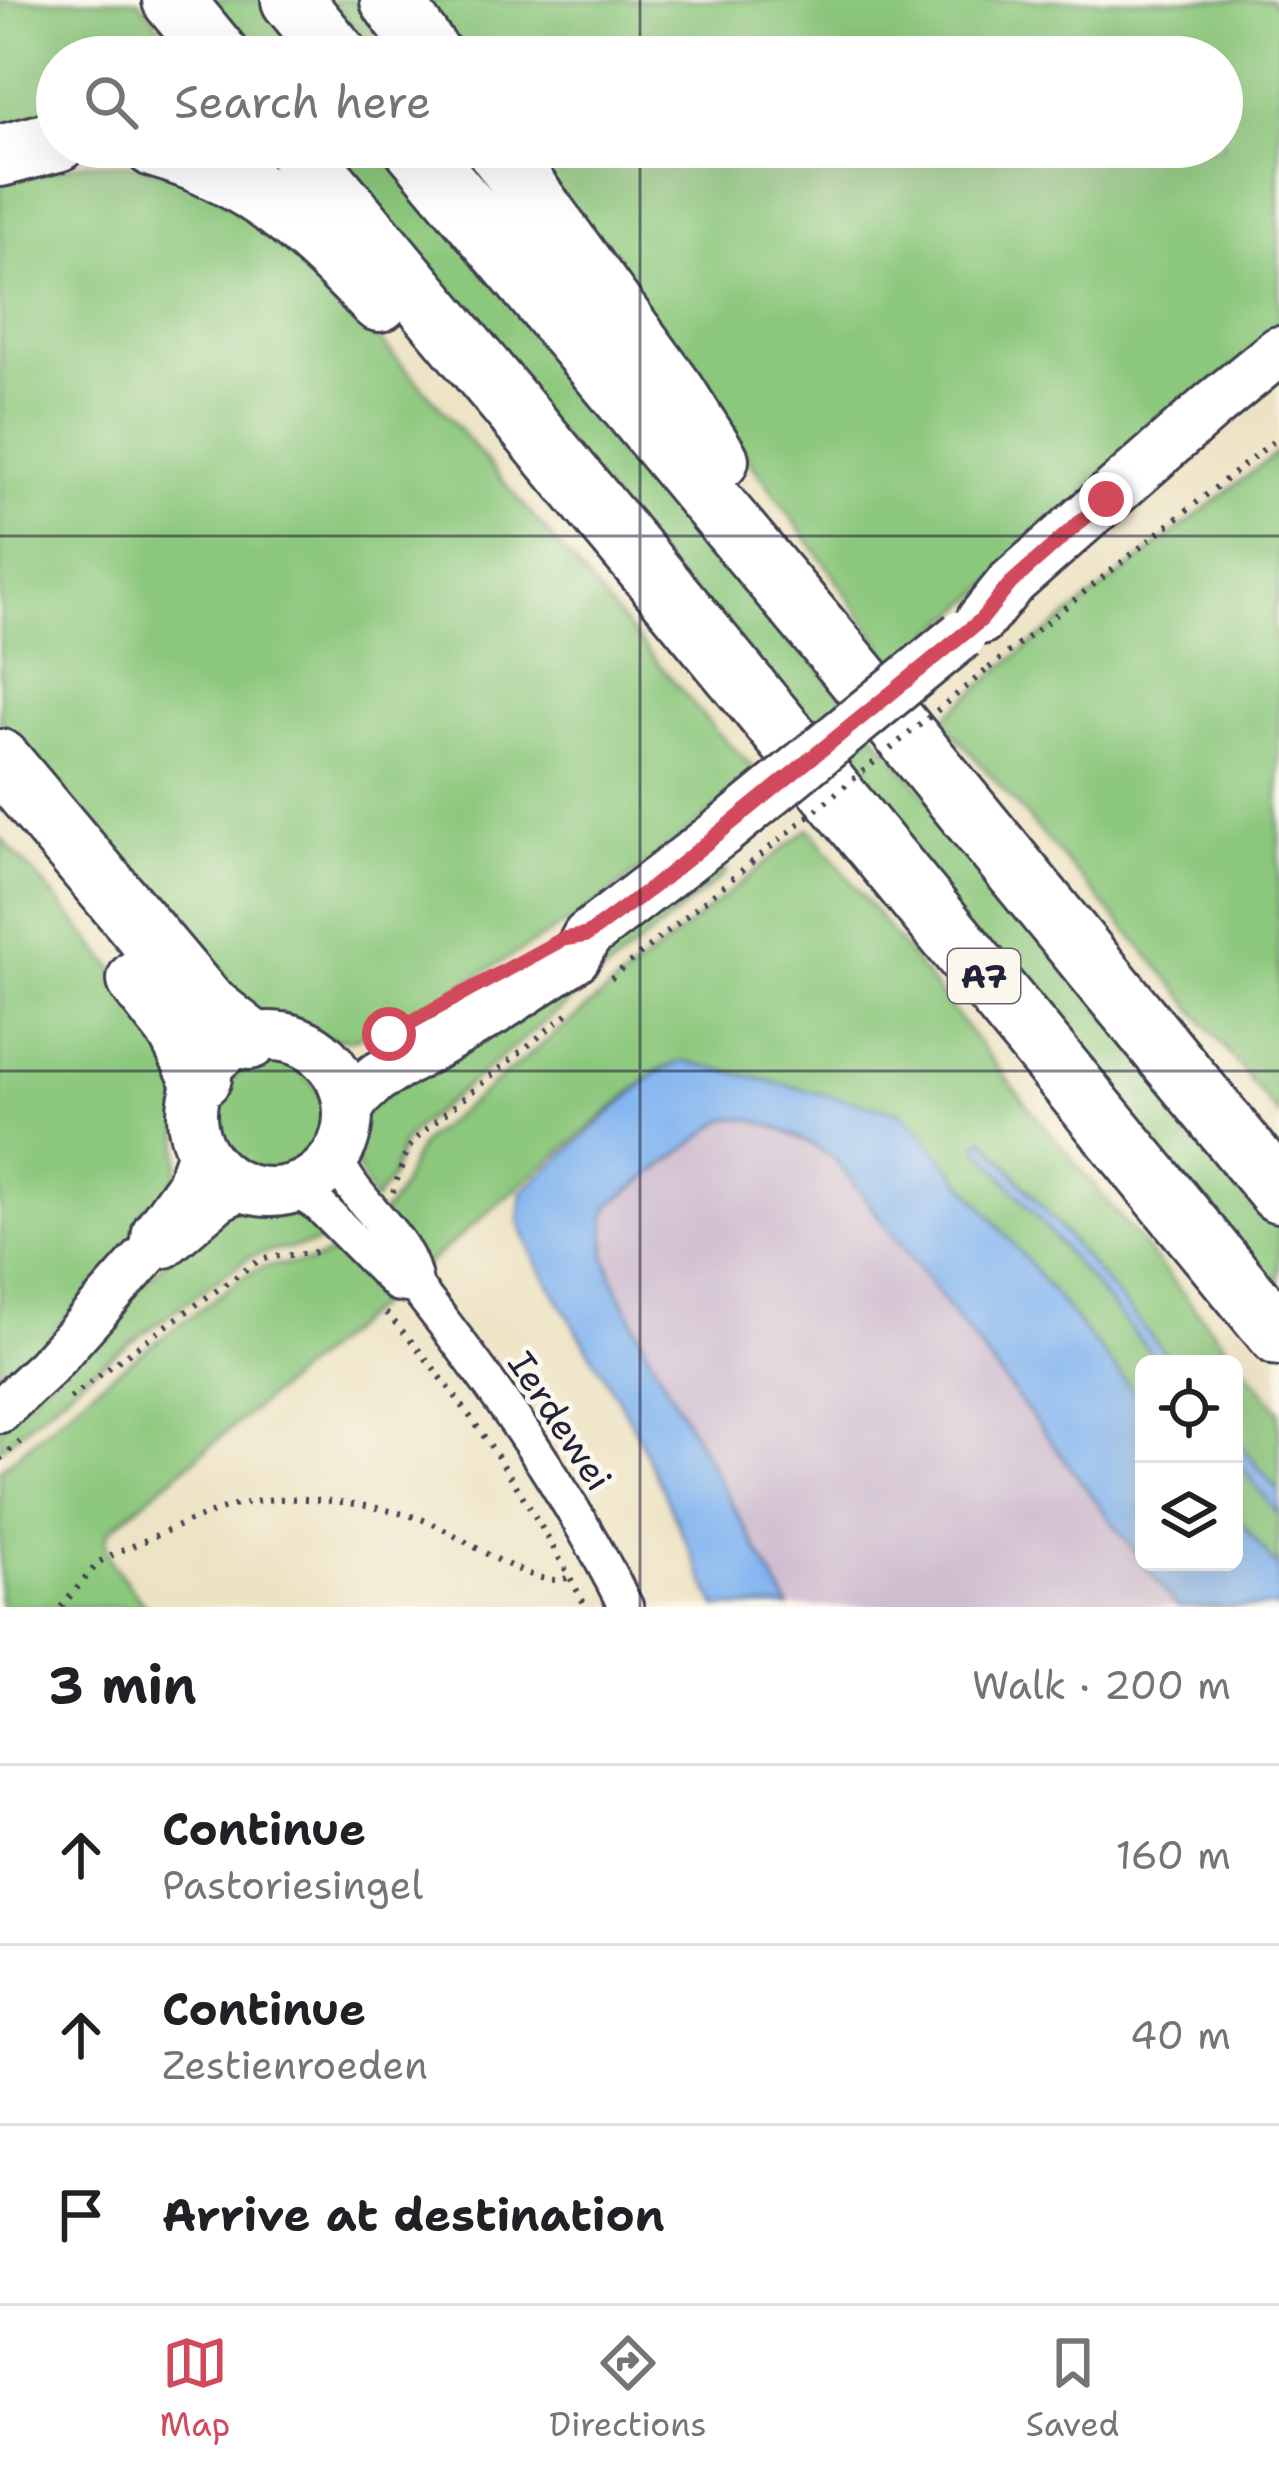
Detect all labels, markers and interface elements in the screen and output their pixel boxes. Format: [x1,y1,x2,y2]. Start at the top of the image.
search box [36,36,1243,168]
icon: search [78,69,144,135]
text: Search here [174,72,431,132]
route end [1079,472,1133,526]
road number: A7 [948,949,1020,1003]
route start [362,1007,416,1061]
street label: Ierdewei [497,1342,623,1500]
map controls [1135,1355,1243,1571]
button: locate [1135,1355,1243,1463]
button: layers [1135,1463,1243,1571]
text: 3 min [48,1651,197,1719]
text: Walk · 200 m [972,1659,1231,1711]
text: Continue [162,1799,366,1859]
icon: ahead [48,1822,114,1888]
text: 160 m [1116,1829,1231,1881]
text: Pastoriesingel [162,1859,423,1911]
text: Continue [162,1979,366,2039]
icon: ahead [48,2002,114,2068]
text: 40 m [1130,2009,1231,2061]
text: Zestienroeden [162,2039,428,2091]
icon: arrive [48,2182,114,2248]
text: Arrive at destination [162,2185,665,2245]
tab: Map [160,2330,230,2447]
tab: Directions [549,2330,707,2447]
tab: Saved [1026,2330,1119,2447]

